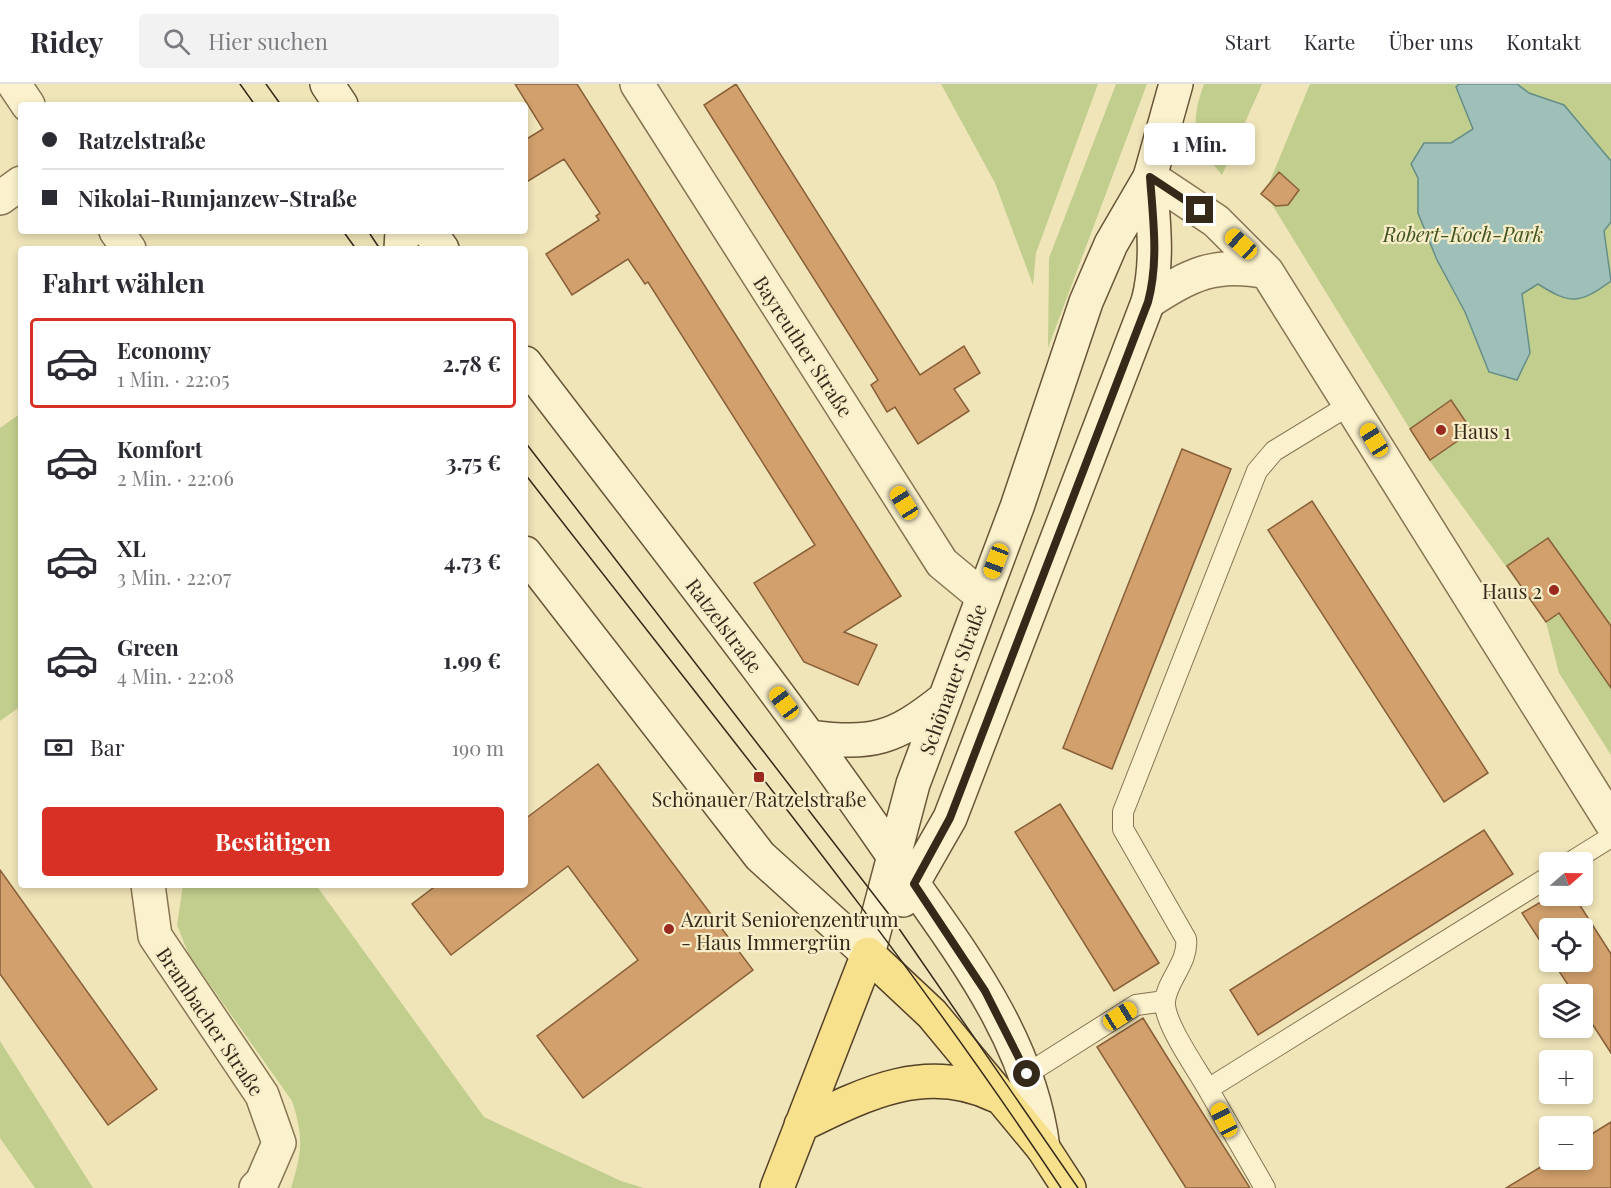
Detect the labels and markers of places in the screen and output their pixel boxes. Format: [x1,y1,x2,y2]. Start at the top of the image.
place label: Haus 1 [1453,417,1511,444]
marker: Haus 1 [1434,423,1448,437]
place label: Haus 2 [1482,577,1542,604]
marker: Haus 2 [1547,583,1561,597]
marker: Schönauer/Ratzelstraße [752,770,766,784]
place label: Schönauer/Ratzelstraße [652,785,867,812]
place label: Azurit Seniorenzentrum - Haus Immergrün [680,905,899,955]
marker: Azurit Seniorenzentrum - Haus Immergrün [662,922,676,936]

